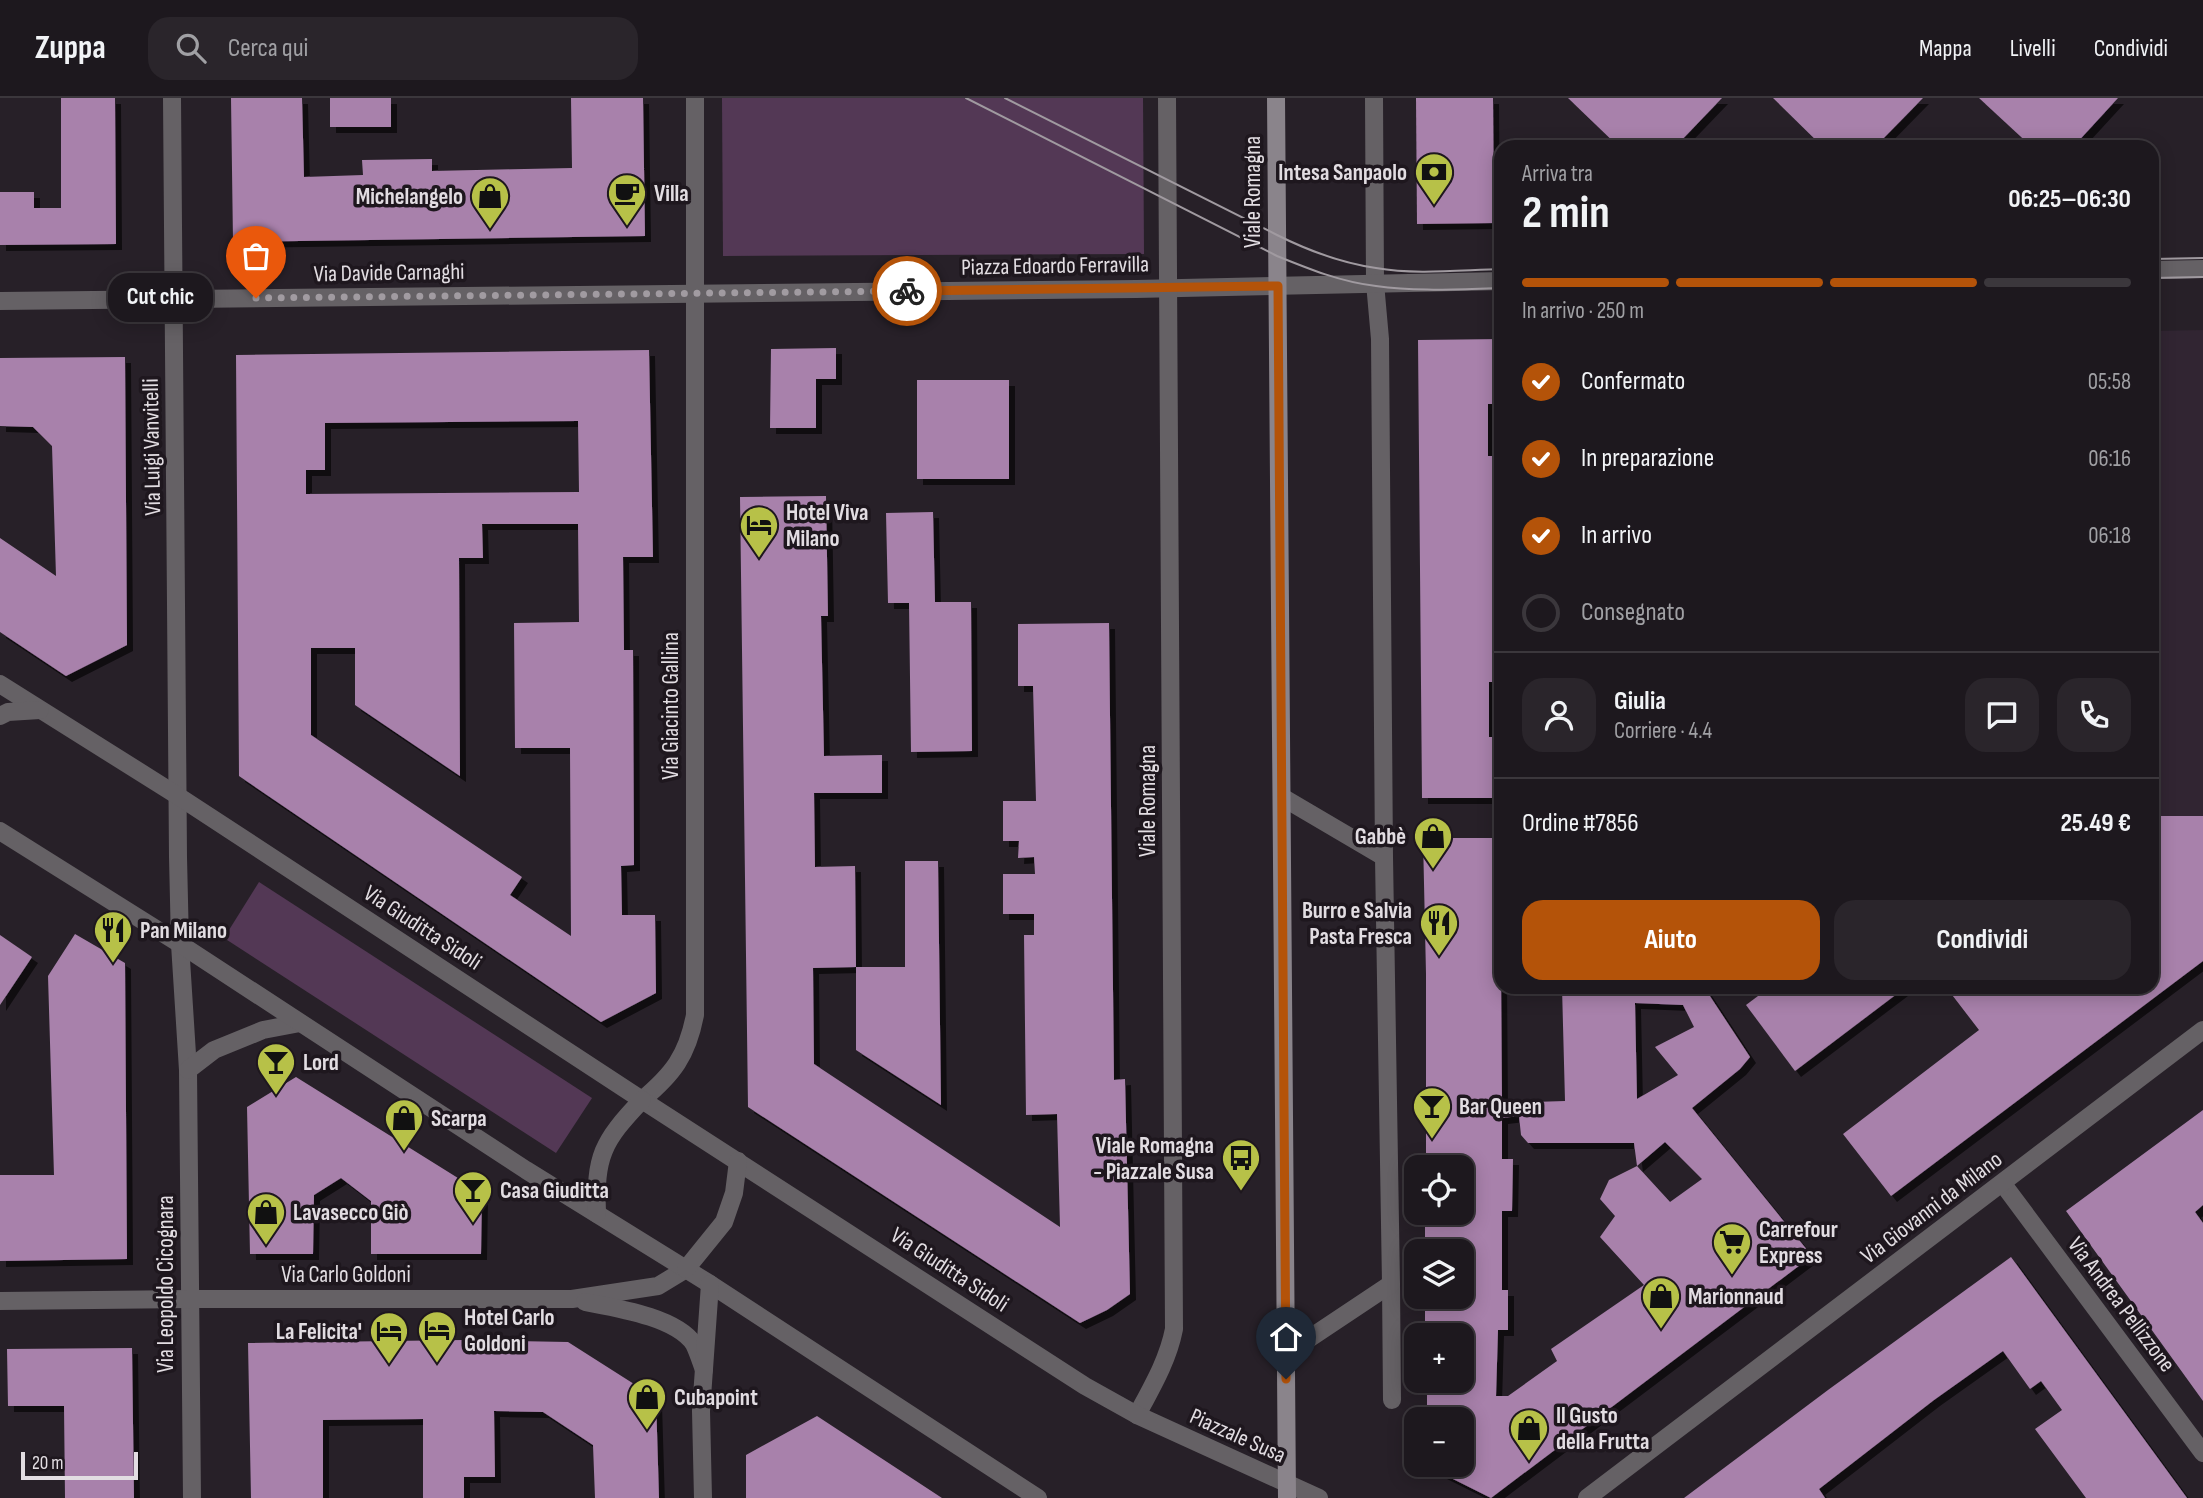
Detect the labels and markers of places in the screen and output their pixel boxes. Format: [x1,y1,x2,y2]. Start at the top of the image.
bank icon: Intesa Sanpaolo [1413,151,1455,206]
place label: Intesa Sanpaolo [1278,159,1407,187]
cafe icon: Villa [606,172,648,227]
shop icon: Michelangelo [469,175,511,230]
place label: Villa [654,180,689,208]
place label: Michelangelo [356,183,463,211]
pin [226,226,286,298]
callout: Cut chic [109,274,214,322]
place label: Hotel Viva Milano [786,499,869,553]
hotel icon: Hotel Viva Milano [738,504,780,559]
shop icon: Gabbè [1412,815,1454,870]
place label: Gabbè [1355,823,1406,851]
place label: Burro e Salvia Pasta Fresca [1302,897,1412,951]
restaurant icon: Burro e Salvia Pasta Fresca [1418,902,1460,957]
restaurant icon: Pan Milano [92,909,134,964]
place label: Pan Milano [140,917,227,945]
bar icon: Lord [255,1041,297,1096]
place label: Lord [303,1049,339,1077]
bar icon: Bar Queen [1411,1085,1453,1140]
place label: Bar Queen [1459,1093,1542,1121]
shop icon: Scarpa [383,1097,425,1152]
place label: Scarpa [431,1105,487,1133]
place label: Viale Romagna - Piazzale Susa [1093,1132,1214,1186]
bus stop icon: Viale Romagna - Piazzale Susa [1220,1137,1262,1192]
bar icon: Casa Giuditta [452,1169,494,1224]
place label: Casa Giuditta [500,1177,609,1205]
shop icon: Lavasecco Giò [245,1191,287,1246]
place label: Lavasecco Giò [293,1199,409,1227]
place label: Carrefour Express [1759,1216,1838,1270]
supermarket icon: Carrefour Express [1711,1221,1753,1276]
shop icon: Marionnaud [1640,1275,1682,1330]
place label: Marionnaud [1688,1283,1784,1311]
place label: Hotel Carlo Goldoni [464,1304,555,1358]
pin [1256,1307,1316,1379]
hotel icon: Hotel Carlo Goldoni [416,1309,458,1364]
hotel icon: La Felicita' [368,1310,410,1365]
place label: La Felicita' [276,1318,362,1346]
shop icon: Cubapoint [626,1376,668,1431]
place label: Cubapoint [674,1384,758,1412]
place label: Il Gusto della Frutta [1556,1402,1649,1456]
shop icon: Il Gusto della Frutta [1508,1407,1550,1462]

